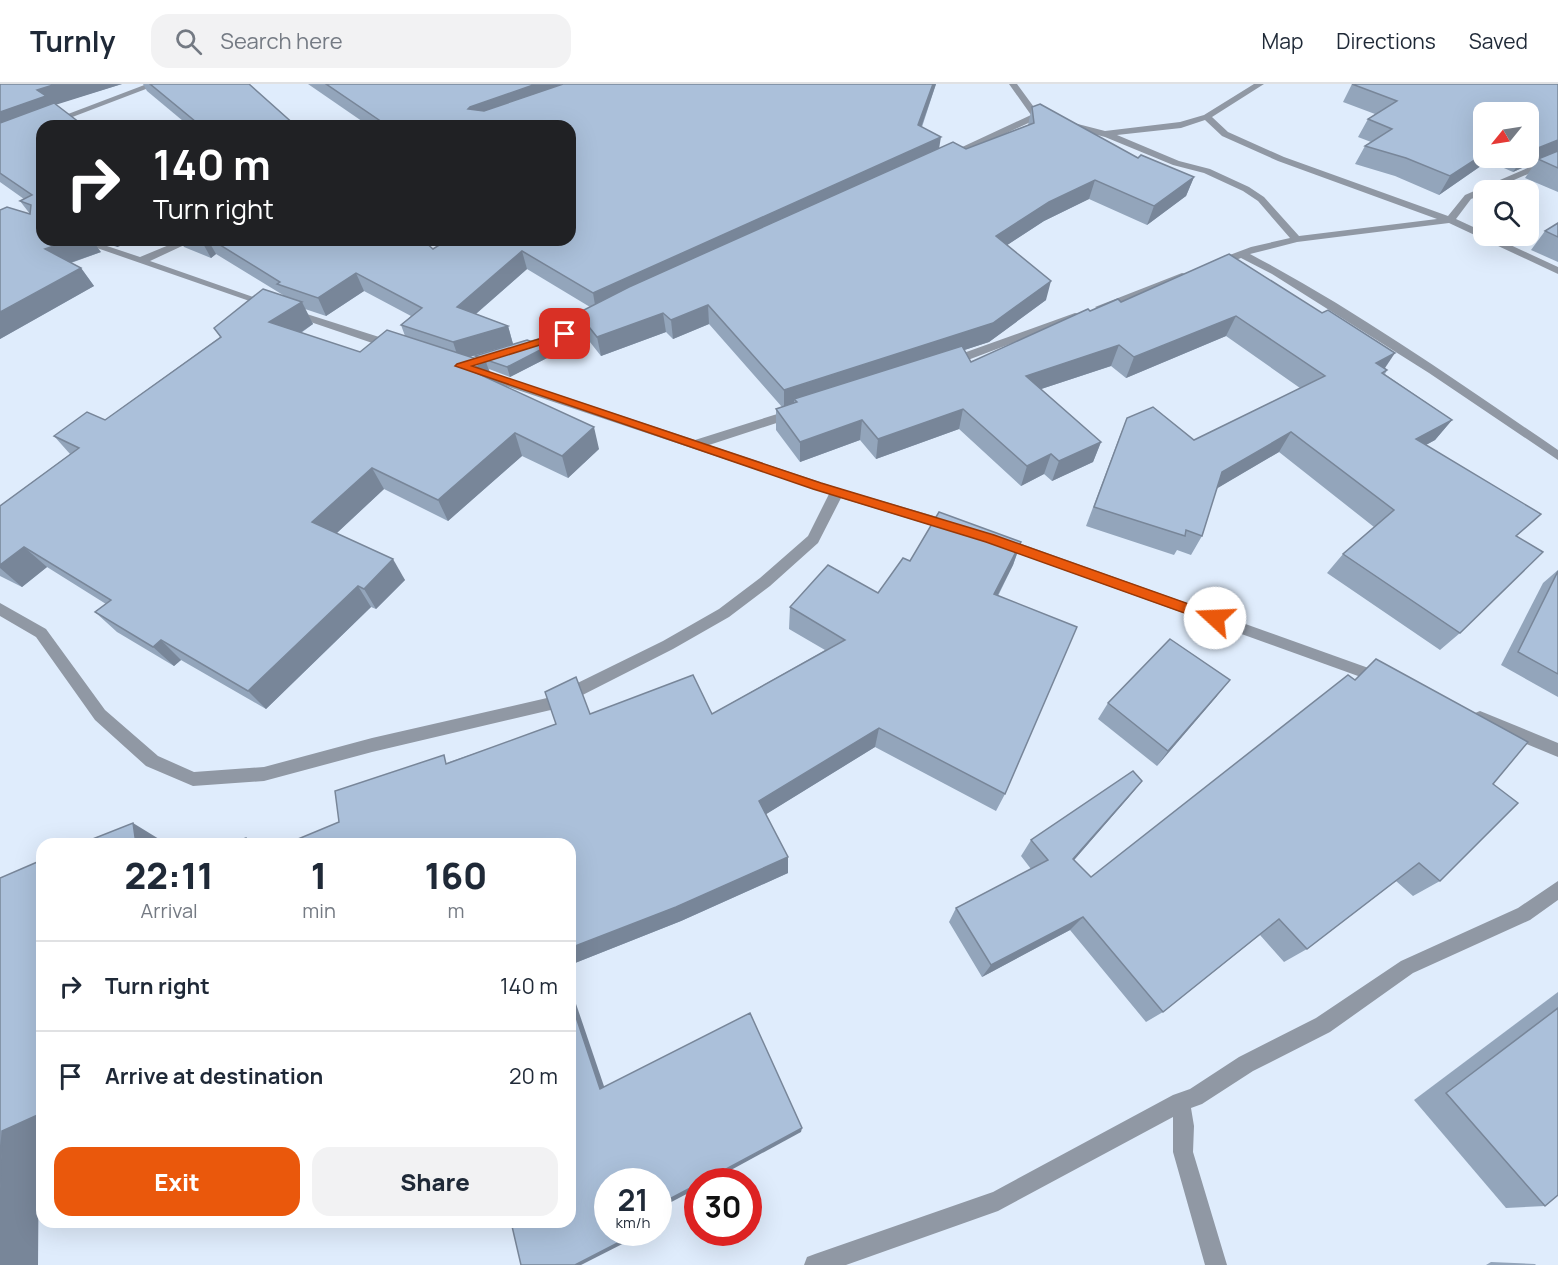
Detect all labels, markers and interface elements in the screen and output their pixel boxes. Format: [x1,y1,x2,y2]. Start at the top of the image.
search box [151,14,571,68]
text: Turnly [30,22,115,60]
icon: search [172,25,205,58]
text: Search here [220,26,343,56]
text: Map [1262,27,1303,55]
text: Directions [1336,27,1436,55]
text: Saved [1469,27,1528,55]
north arrow [1473,102,1539,168]
map controls [1473,102,1539,246]
text: 140 m [153,135,271,193]
icon: right [54,144,132,222]
button: search [1473,180,1539,246]
text: Turn right [153,190,274,227]
pin [539,308,590,359]
icon: arrive [548,317,581,350]
position arrow [1183,586,1247,650]
text: 22:11 [125,851,214,900]
text: 1 [311,851,327,900]
text: 160 [424,851,487,900]
text: Arrival [141,897,198,924]
text: min [302,897,336,924]
text: m [447,897,464,924]
icon: right [54,970,87,1003]
text: Turn right [105,971,210,1001]
text: 140 m [500,971,558,1001]
icon: arrive [54,1060,87,1093]
text: Arrive at destination [105,1061,323,1091]
text: 20 m [509,1061,558,1091]
button: Exit [54,1147,300,1216]
button: Share [312,1147,558,1216]
speed limit sign: 30 [684,1168,762,1246]
text: 21 [617,1179,649,1220]
text: km/h [616,1212,650,1233]

